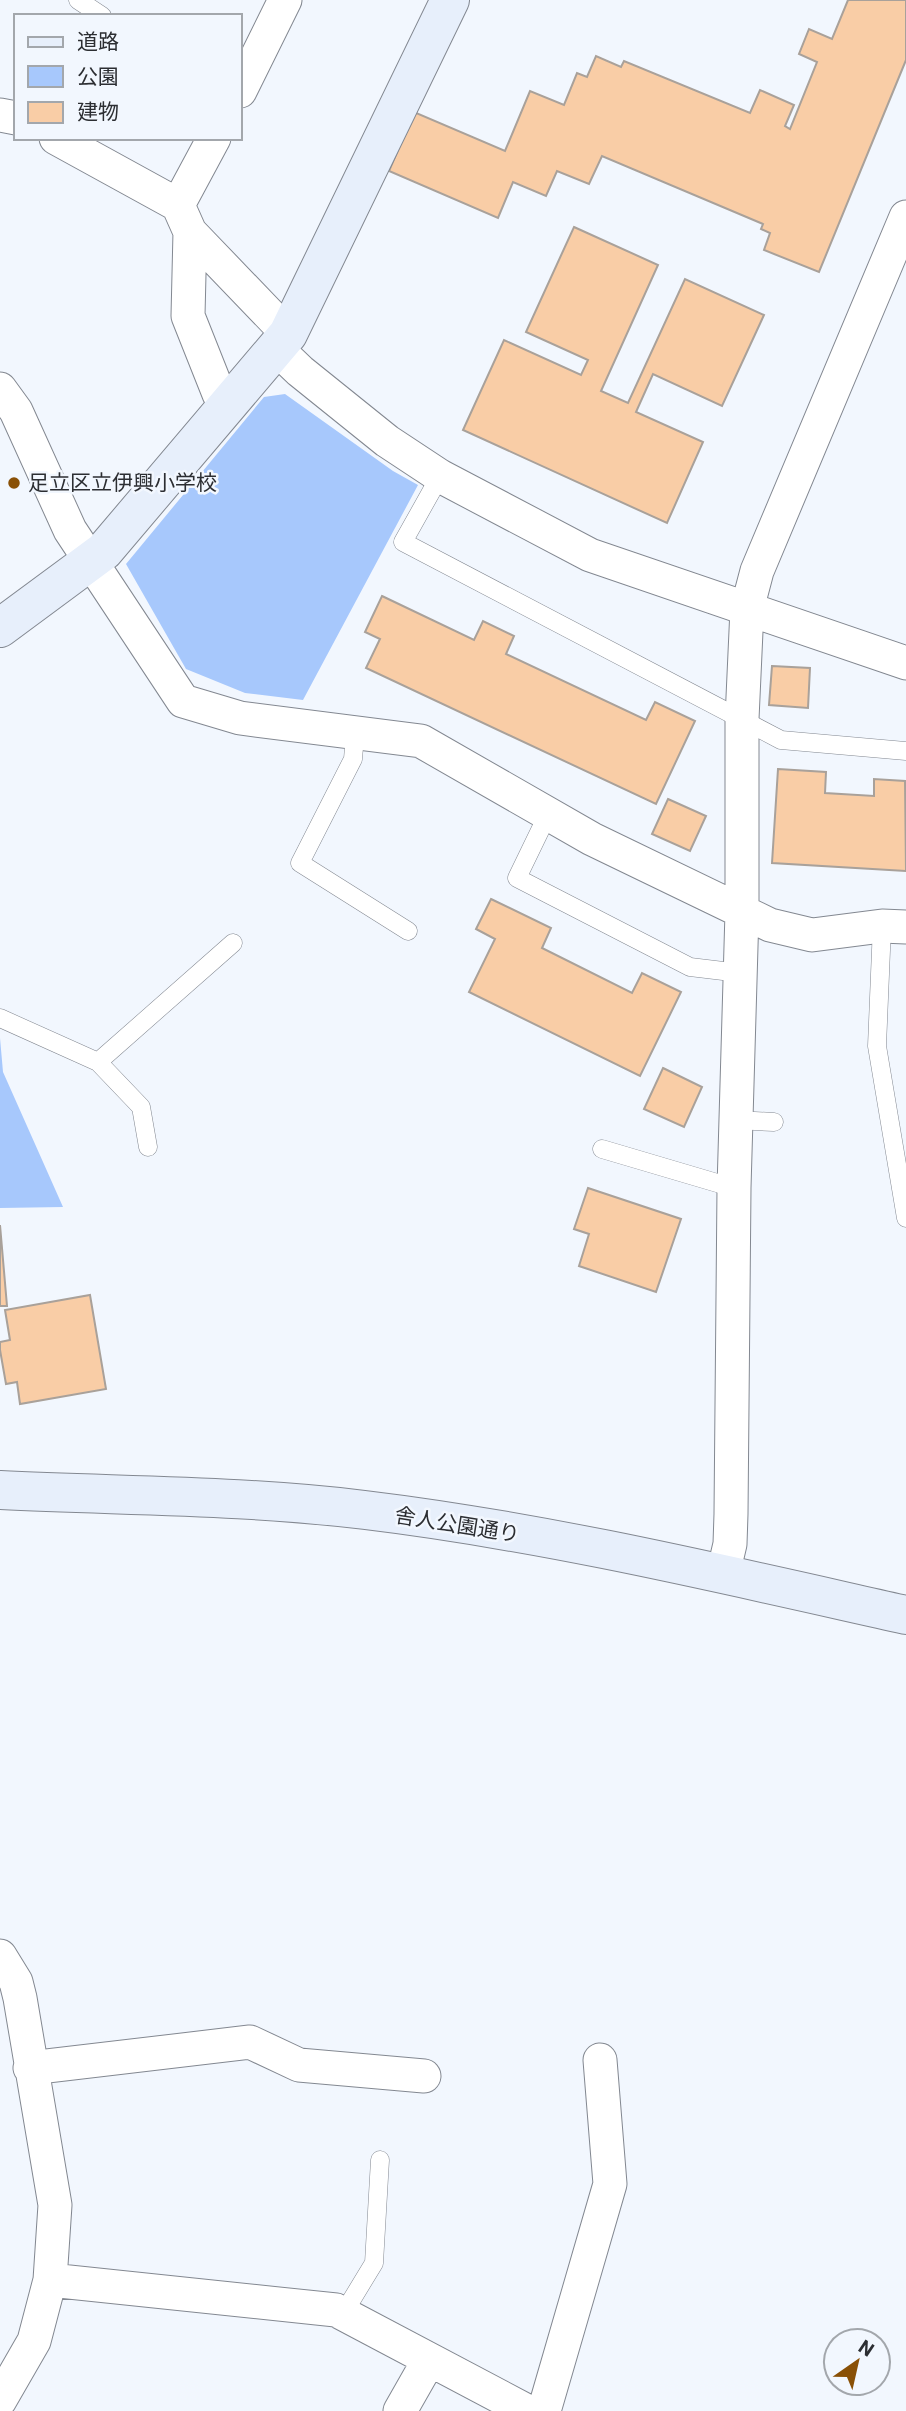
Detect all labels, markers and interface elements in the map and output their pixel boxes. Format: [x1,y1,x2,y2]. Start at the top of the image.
legend [14,14,242,140]
text: 道路 [77,30,119,54]
text: 公園 [77,65,119,89]
text: 建物 [77,100,119,124]
place label: 足立区立伊興小学校 [28,471,217,495]
marker: 足立区立伊興小学校 [6,475,22,491]
street label: 舎人公園通り [393,1503,521,1547]
north arrow [822,2327,892,2397]
text: N [854,2335,878,2362]

